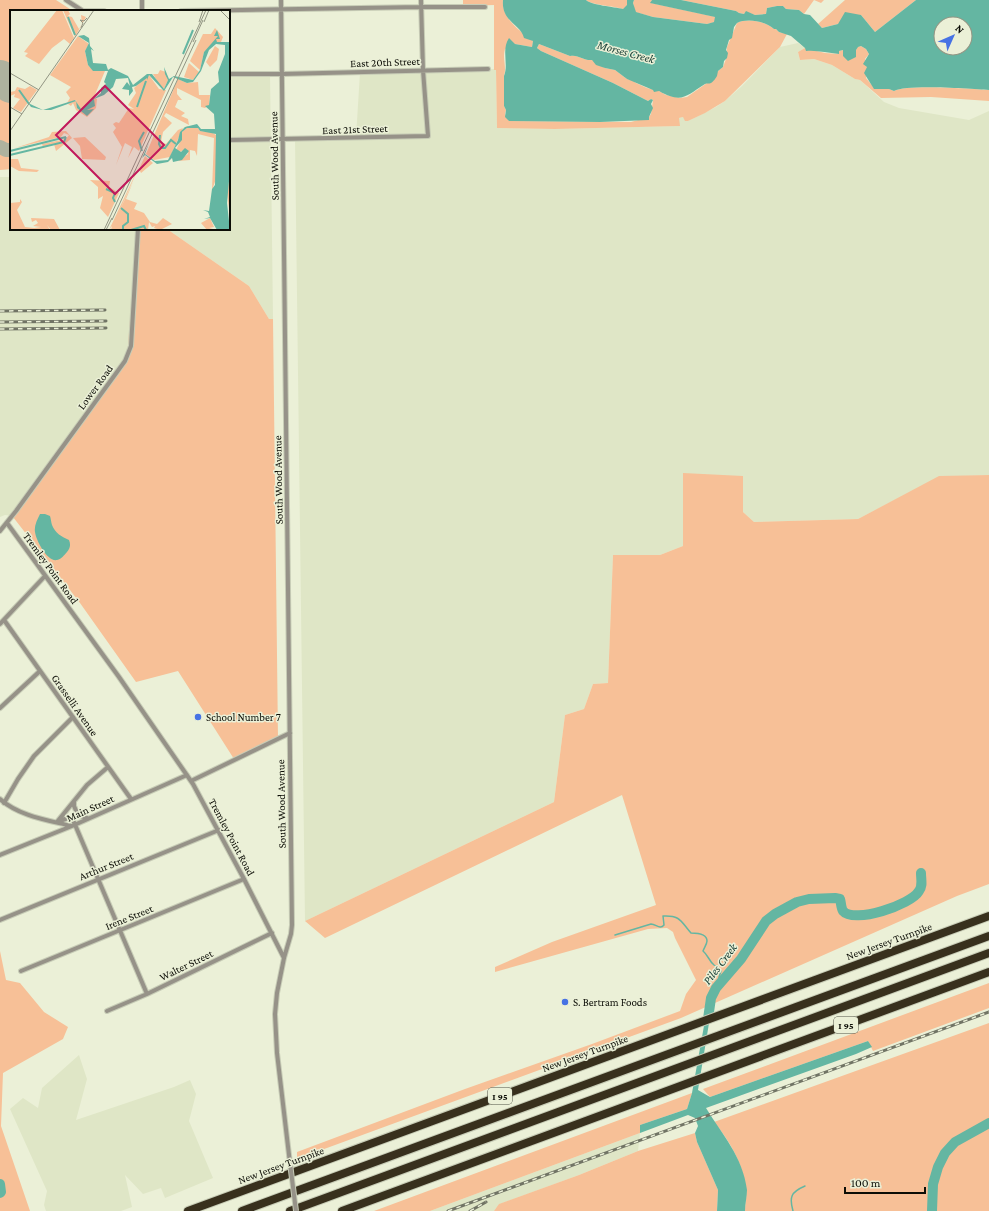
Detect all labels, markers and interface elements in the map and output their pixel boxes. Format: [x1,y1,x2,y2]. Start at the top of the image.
inset map [10,10,230,230]
north arrow [933,16,973,56]
text: N [953,22,967,36]
water label: Morses Creek [595,37,657,67]
street label: East 20th Street [350,55,421,69]
street label: South Wood Avenue [267,111,281,201]
street label: East 21st Street [322,122,388,136]
street label: Lower Road [75,362,115,412]
street label: South Wood Avenue [271,435,285,525]
street label: Tremley Point Road [20,530,81,607]
street label: Grasselli Avenue [49,672,101,738]
place label: School Number 7 [206,711,281,723]
marker: School Number 7 [193,712,203,722]
street label: South Wood Avenue [274,759,288,849]
street label: Main Street [64,792,116,824]
street label: Tremley Point Road [206,796,258,878]
street label: Arthur Street [77,850,135,882]
street label: Irene Street [103,902,155,932]
street label: New Jersey Turnpike [844,920,934,963]
water label: Piles Creek [700,940,741,987]
street label: Walter Street [157,947,215,983]
place label: S. Bertram Foods [573,996,647,1008]
marker: S. Bertram Foods [560,997,570,1007]
road number: I 95 [834,1017,858,1033]
street label: New Jersey Turnpike [540,1032,630,1075]
road number: I 95 [488,1088,512,1104]
street label: New Jersey Turnpike [236,1144,326,1187]
scale bar [845,1169,925,1195]
text: 100 m [851,1176,881,1190]

